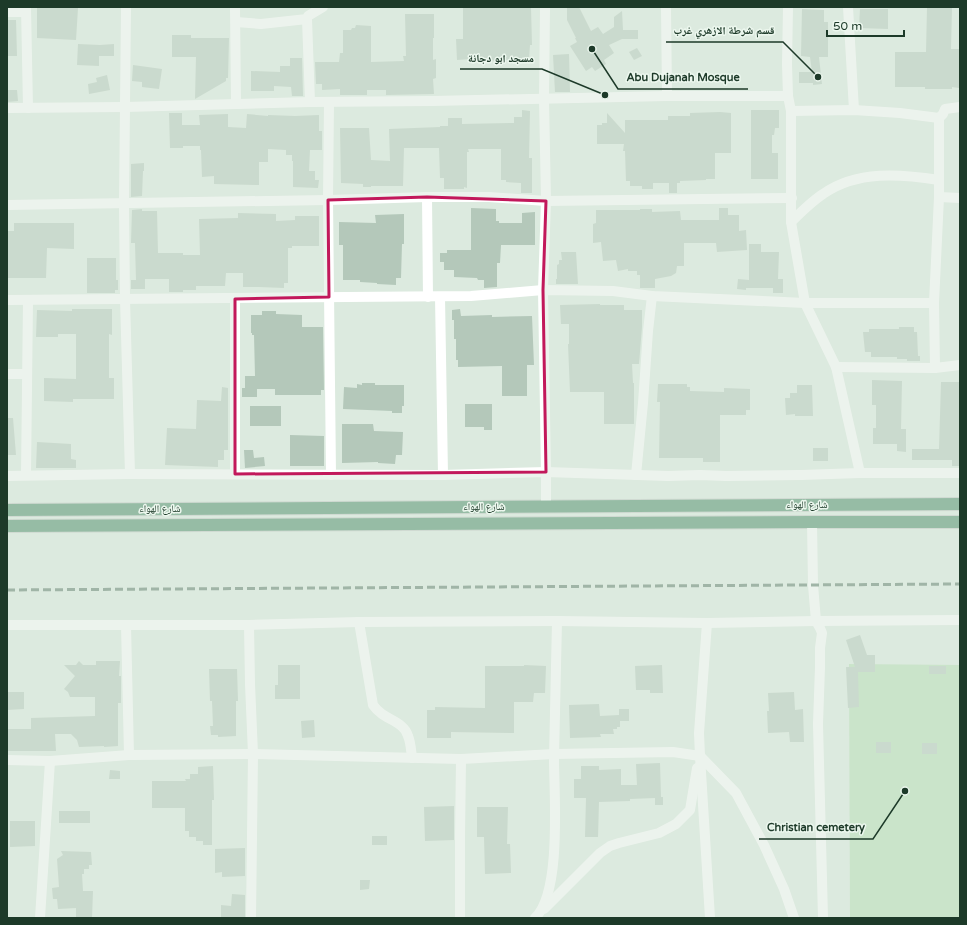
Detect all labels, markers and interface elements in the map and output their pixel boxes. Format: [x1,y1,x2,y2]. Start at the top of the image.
scale bar [827,12,904,38]
callout: قسم شرطة الازهري غرب [666,19,783,42]
text: 50 m [833,19,862,33]
text: قسم شرطة الازهري غرب [673,24,775,39]
callout: مسجد ابو دجانة [460,46,542,69]
text: مسجد ابو دجانة [468,52,534,65]
callout: Abu Dujanah Mosque [618,66,748,89]
text: Abu Dujanah Mosque [626,71,740,85]
street label: شارع الهواء [786,499,828,511]
street label: شارع الهواء [463,501,505,513]
street label: شارع الهواء [139,503,181,515]
callout: Christian cemetery [759,816,873,839]
text: Christian cemetery [767,821,865,835]

